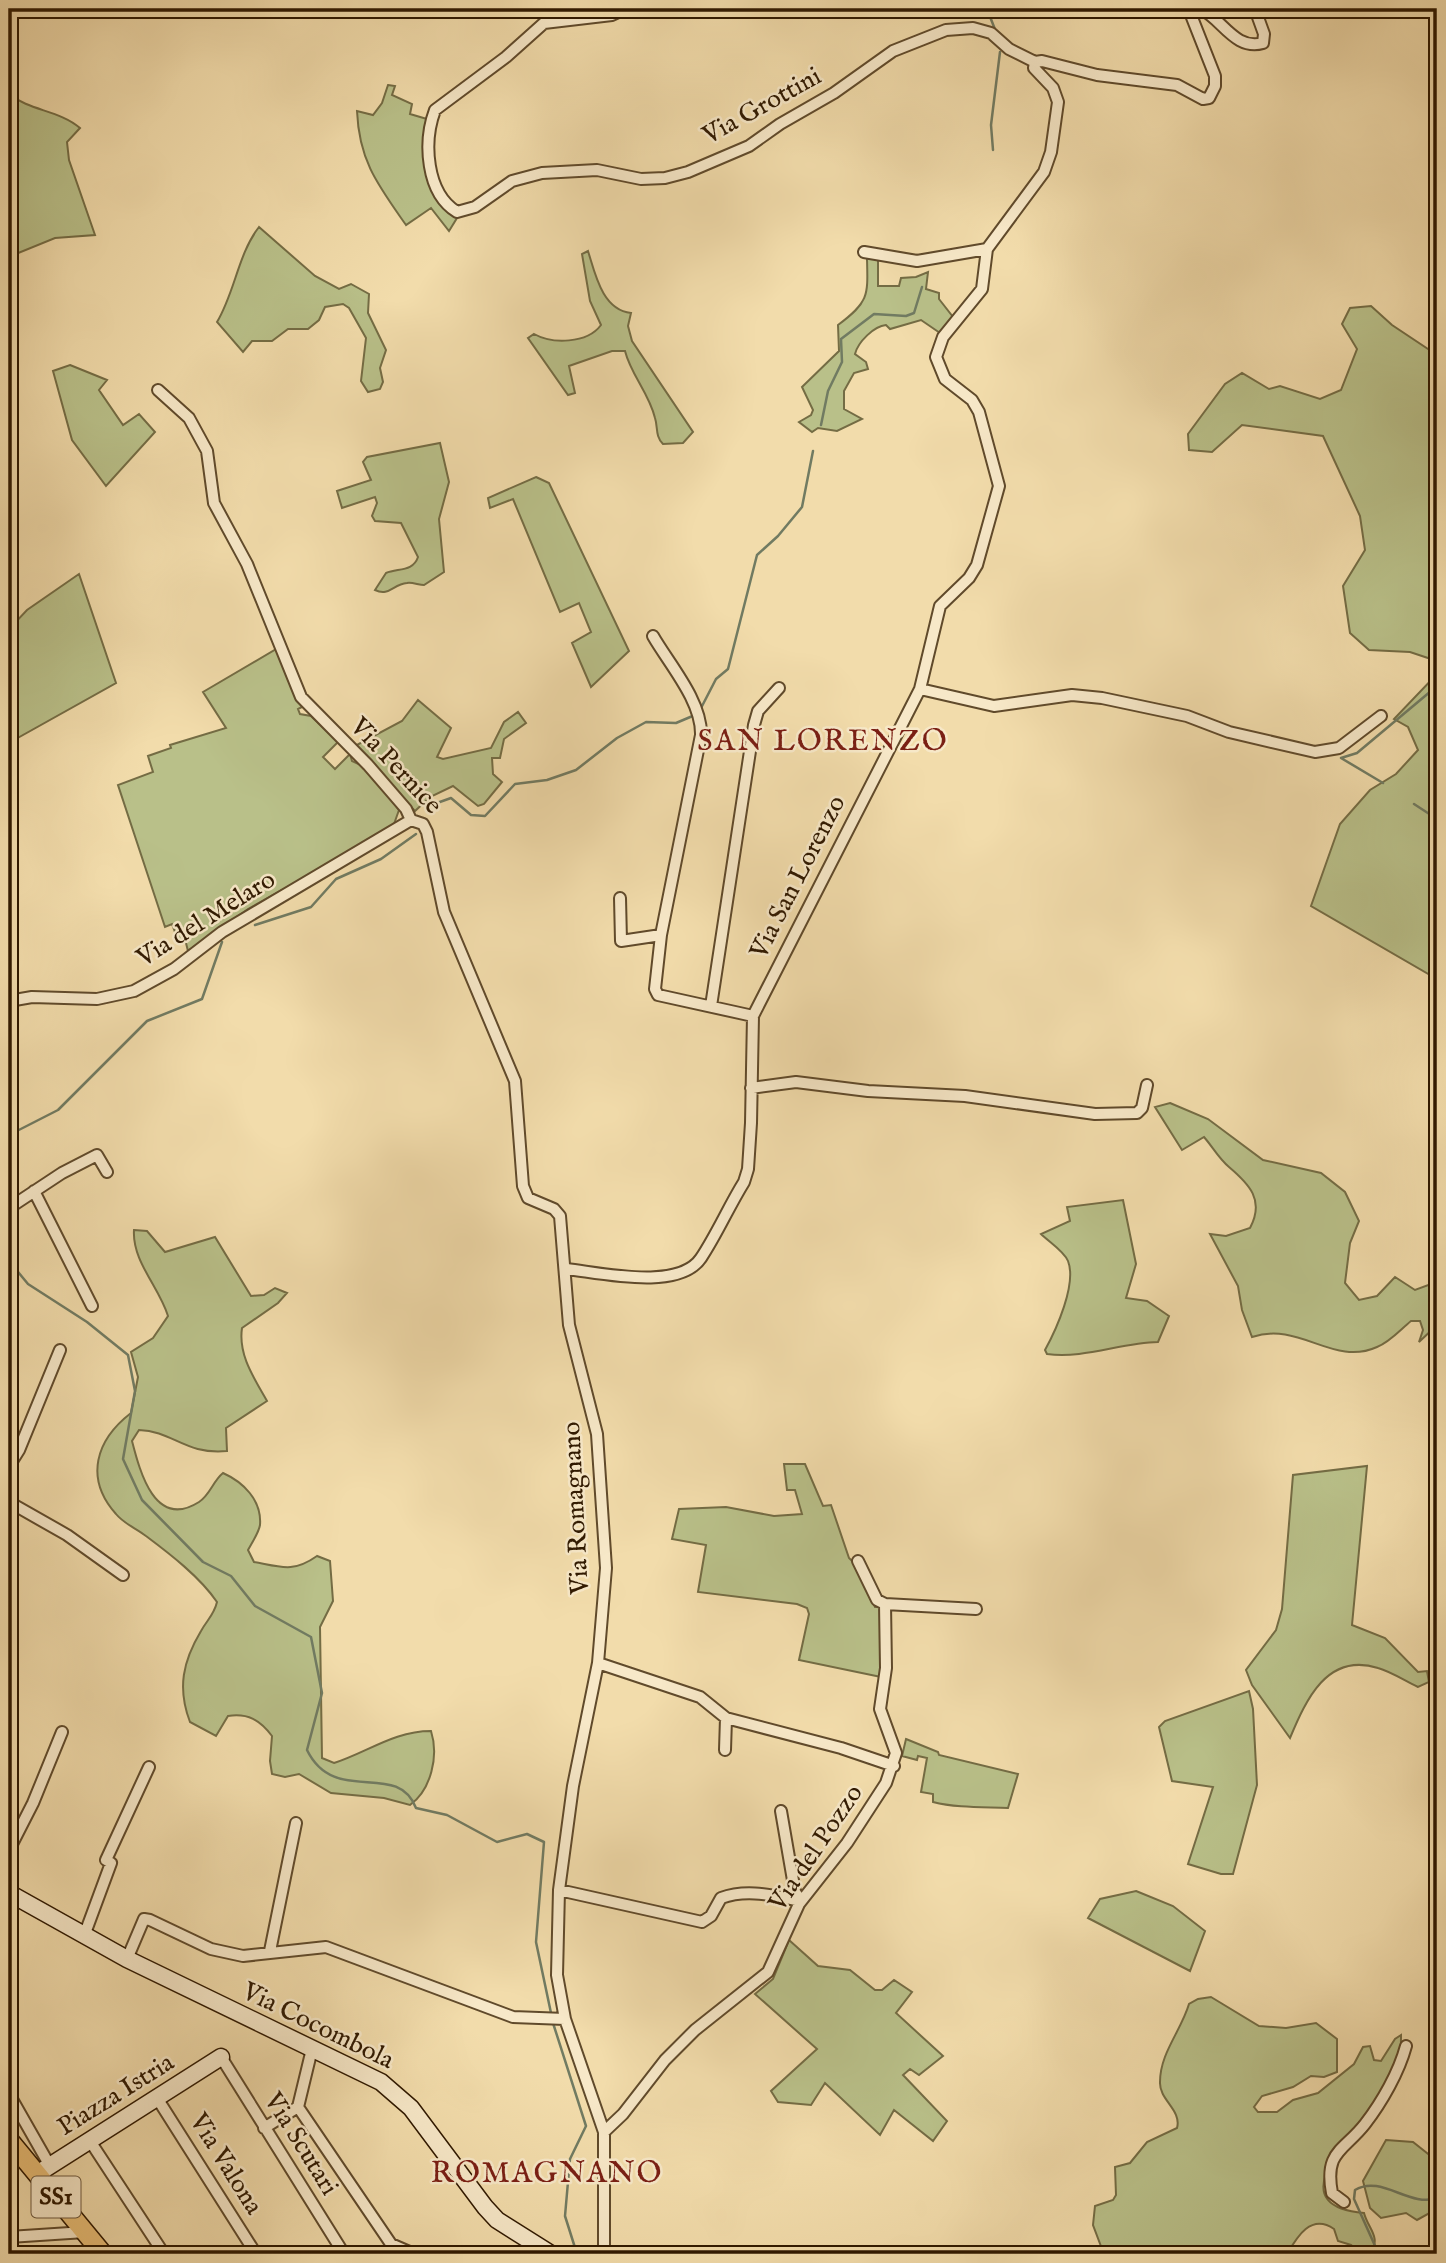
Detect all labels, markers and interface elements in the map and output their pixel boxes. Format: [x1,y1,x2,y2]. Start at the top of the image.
street label: Via Grottini [696,60,827,153]
street label: Via Pernice [342,710,449,821]
district label: SAN LORENZO [697,723,949,761]
street label: Via San Lorenzo [742,790,853,965]
street label: Via del Melaro [130,863,282,975]
street label: Via Romagnano [555,1421,597,1596]
street label: Via del Pozzo [761,1778,871,1919]
street label: Via Cocombola [236,1975,400,2077]
street label: Piazza Istria [52,2046,181,2144]
street label: Via Scutari [256,2085,346,2202]
street label: Via Valona [181,2106,270,2221]
district label: ROMAGNANO [431,2155,663,2193]
road number: SS1 [32,2176,80,2218]

